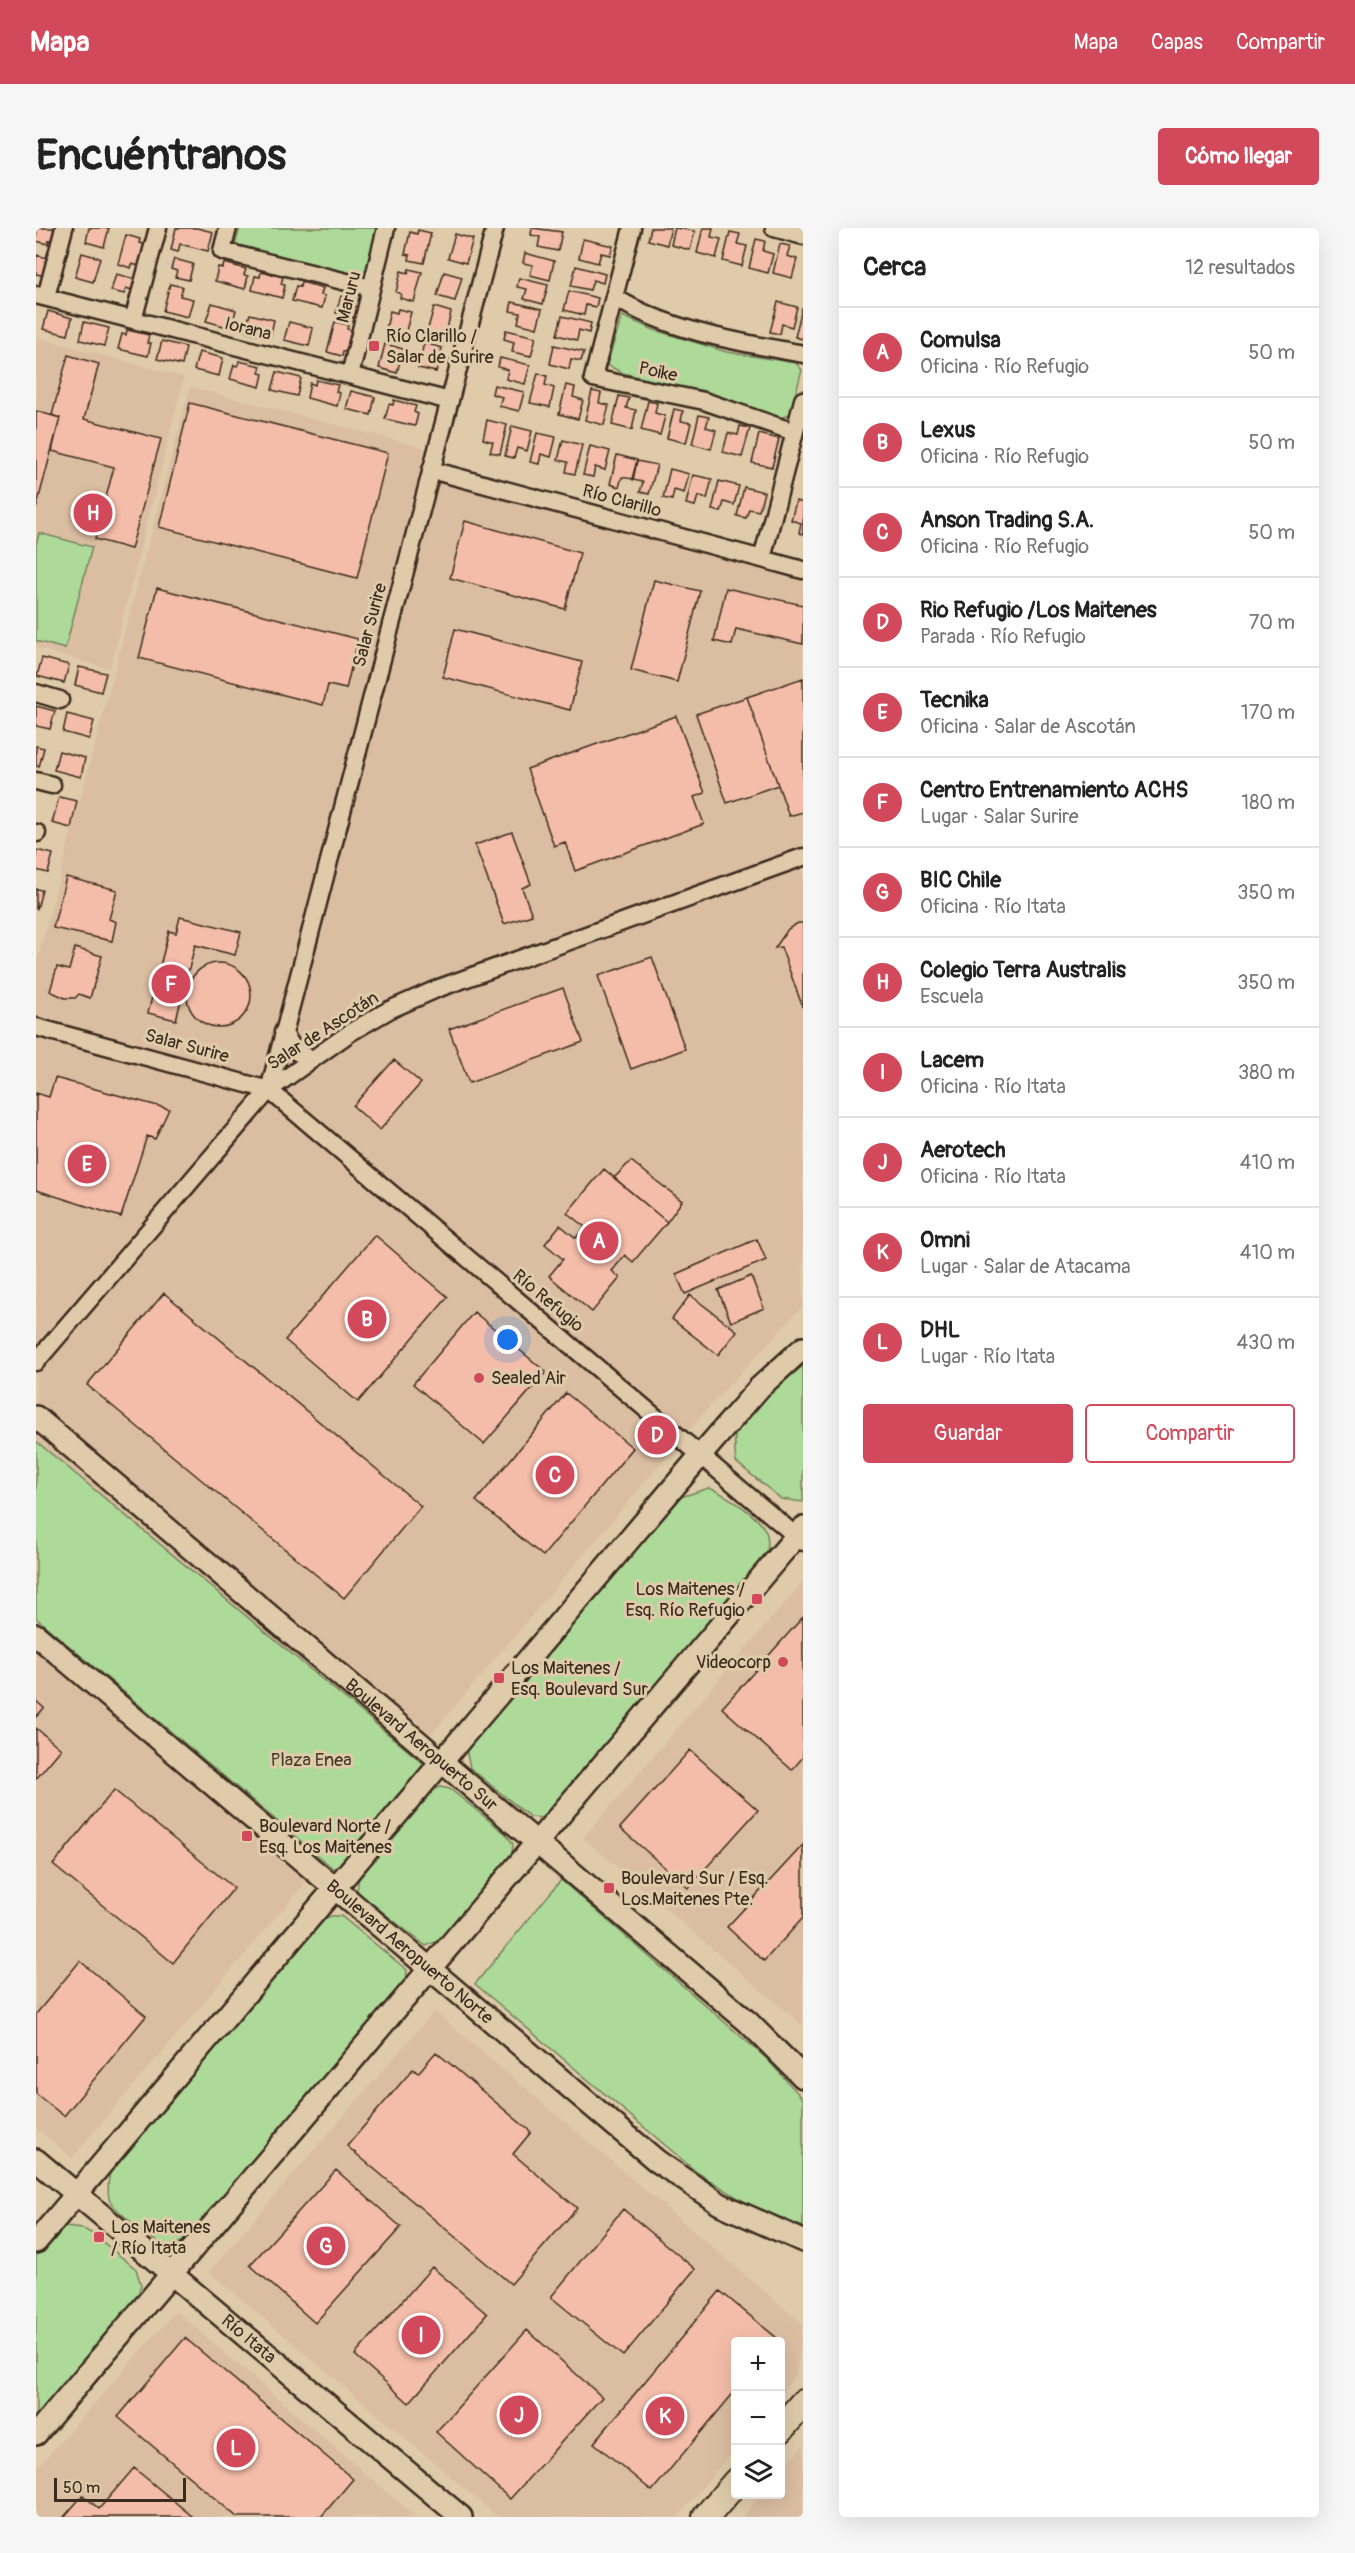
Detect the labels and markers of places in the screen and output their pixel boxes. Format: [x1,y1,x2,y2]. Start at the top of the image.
place label: Río Clarillo / Salar de Surire [386,325,494,369]
marker: Río Clarillo / Salar de Surire [367,339,381,353]
pin: H [74,490,112,536]
pin: F [152,962,190,1006]
pin: E [68,1142,106,1186]
pin: A [580,1218,618,1264]
pin: B [348,1296,386,1342]
place label: Sealed Air [491,1367,567,1390]
marker: Sealed Air [472,1371,486,1385]
pin: D [638,1412,676,1458]
pin: C [536,1452,574,1498]
place label: Los Maitenes / Esq. Río Refugio [625,1578,745,1622]
marker: Los Maitenes / Esq. Río Refugio [750,1592,764,1606]
place label: Videocorp [696,1651,771,1674]
marker: Videocorp [776,1655,790,1669]
place label: Los Maitenes / Esq. Boulevard Sur [511,1657,649,1701]
marker: Los Maitenes / Esq. Boulevard Sur [492,1671,506,1685]
place label: Boulevard Norte / Esq. Los Maitenes [259,1815,392,1859]
marker: Boulevard Norte / Esq. Los Maitenes [240,1829,254,1843]
place label: Boulevard Sur / Esq. Los.Maitenes Pte. [621,1867,768,1911]
marker: Boulevard Sur / Esq. Los.Maitenes Pte. [602,1881,616,1895]
place label: Los Maitenes / Río Itata [111,2216,210,2260]
pin: G [306,2224,346,2268]
marker: Los Maitenes / Río Itata [92,2230,106,2244]
pin: I [402,2312,440,2358]
pin: J [500,2392,538,2438]
pin: K [646,2394,684,2438]
pin: L [216,2426,256,2470]

